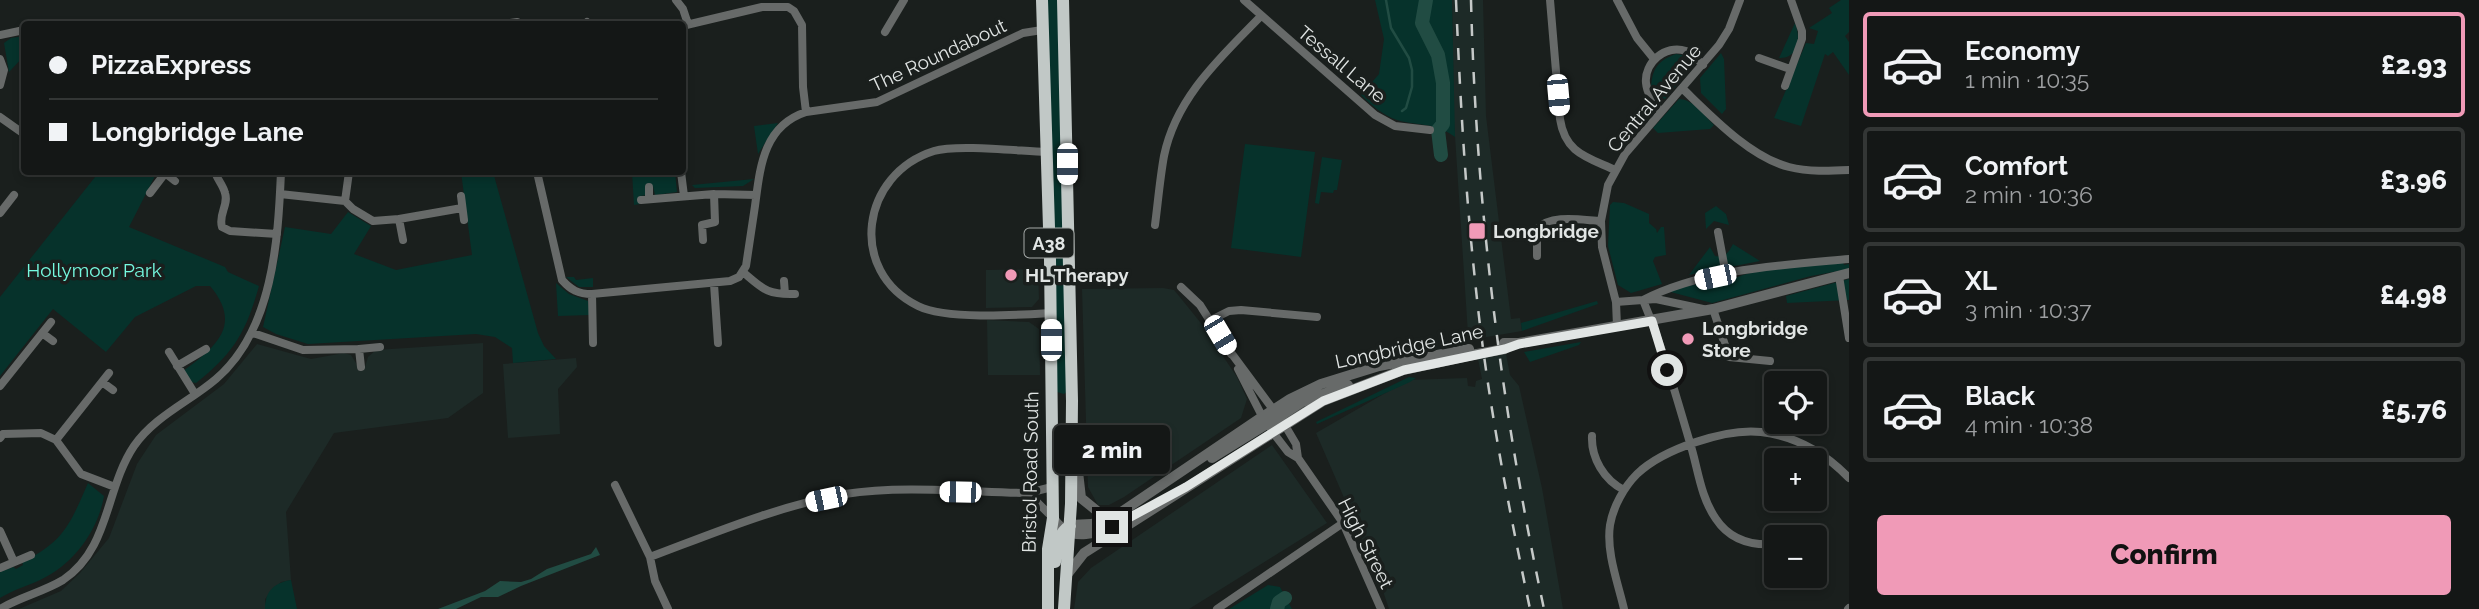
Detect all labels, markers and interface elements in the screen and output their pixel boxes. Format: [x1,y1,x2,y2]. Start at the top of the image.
street label: The Roundabout [867,14,1010,96]
street label: Tessall Lane [1294,21,1390,107]
icon: car [1881,33,1944,96]
text: Economy [1965,36,2080,66]
street label: Central Avenue [1602,40,1706,156]
text: PizzaExpress [91,50,251,80]
text: £2.93 [2381,50,2447,80]
text: 1 min · 10:35 [1965,66,2089,93]
car [1546,73,1571,117]
text: Longbridge Lane [91,117,304,147]
car [1057,143,1078,185]
icon: car [1881,148,1944,211]
text: Comfort [1965,151,2068,181]
text: £3.96 [2380,165,2447,195]
text: 2 min · 10:36 [1965,181,2093,208]
place label: Longbridge [1493,220,1599,242]
marker: Longbridge [1467,221,1487,241]
road number: A38 [1024,229,1074,258]
park label: Hollymoor Park [26,259,162,281]
car [1693,262,1738,292]
icon: car [1881,263,1944,326]
place label: HL Therapy [1025,264,1129,286]
text: XL [1965,266,1997,296]
marker: HL Therapy [1003,267,1019,283]
text: £4.98 [2380,280,2447,310]
text: 3 min · 10:37 [1965,296,2092,323]
car [1201,312,1240,358]
place label: Longbridge Store [1702,317,1808,361]
car [1041,319,1062,361]
street label: Longbridge Lane [1333,320,1485,372]
marker: Longbridge Store [1680,331,1696,347]
route start [1651,354,1683,386]
map controls [1764,371,1827,588]
button: locate [1764,371,1827,434]
icon: car [1881,378,1944,441]
text: Black [1965,381,2035,411]
street label: Bristol Road South [1018,391,1042,553]
text: £5.76 [2381,395,2447,425]
text: 4 min · 10:38 [1965,411,2093,438]
callout: 2 min [1054,426,1170,475]
text: 2 min [1082,436,1142,463]
button: + [1764,448,1827,511]
car [939,481,982,503]
car [804,484,849,514]
street label: High Street [1334,494,1398,592]
route end [1096,511,1128,543]
button: Confirm [1877,515,2451,595]
button: − [1764,525,1827,588]

